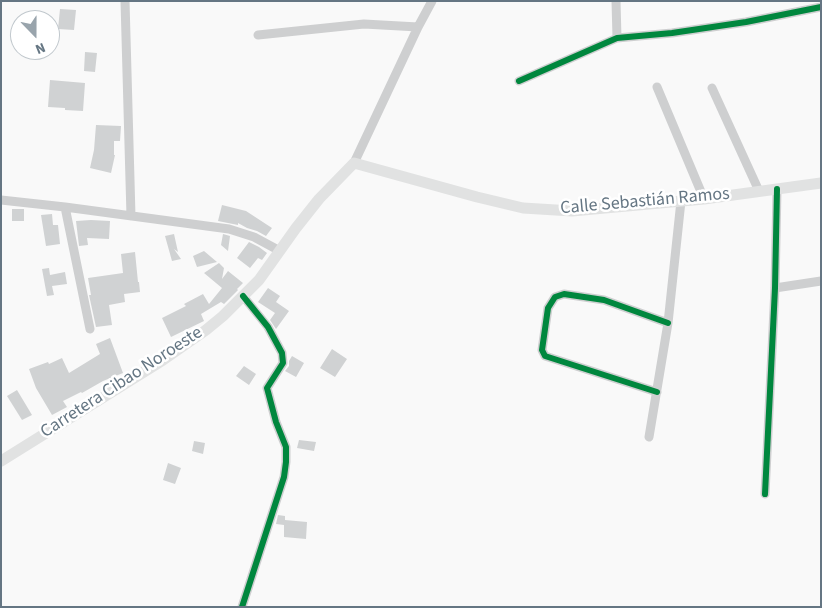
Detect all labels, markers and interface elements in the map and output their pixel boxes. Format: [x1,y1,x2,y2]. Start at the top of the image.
north arrow [10,10,60,60]
text: N [32,37,48,59]
street label: Calle Sebastián Ramos [559,184,731,220]
street label: Carretera Cibao Noroeste [37,323,207,443]

